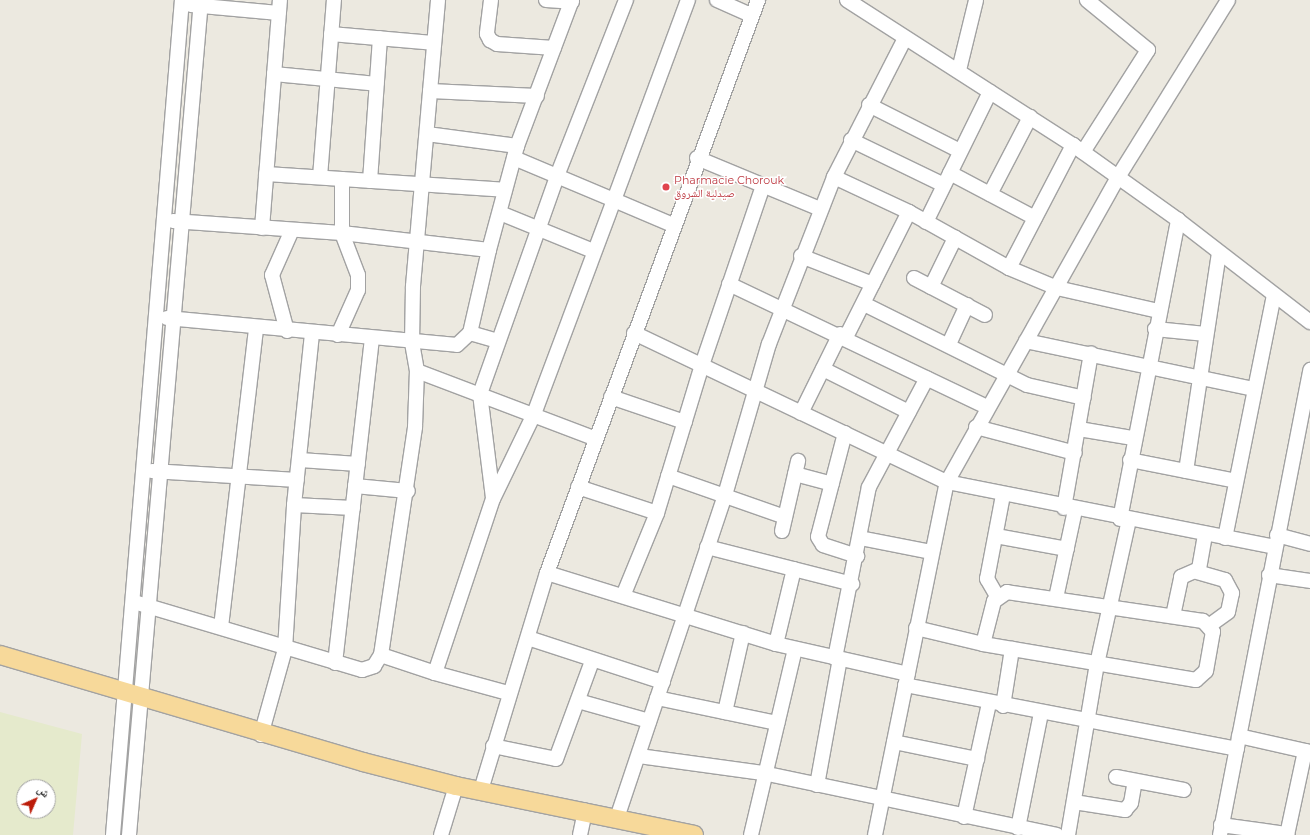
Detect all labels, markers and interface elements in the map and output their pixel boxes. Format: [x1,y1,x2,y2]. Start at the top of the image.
place label: Pharmacie Chorouk صيدلية الشروق [674,174,784,200]
marker: Pharmacie Chorouk صيدلية الشروق [661,182,671,192]
north arrow [16,779,56,819]
text: ش [35,782,53,800]

